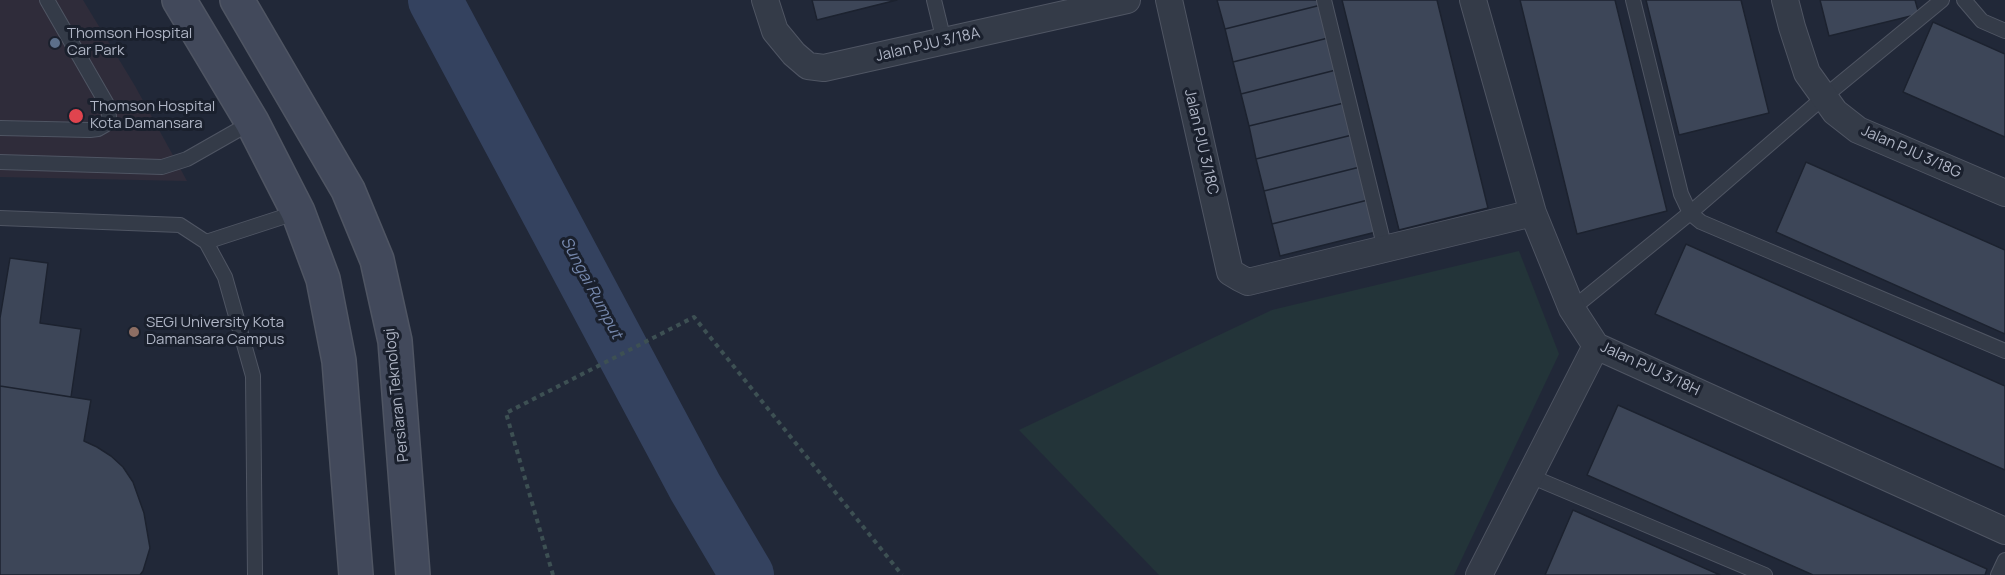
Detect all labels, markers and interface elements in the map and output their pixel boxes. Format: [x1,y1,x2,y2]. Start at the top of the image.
street label: Jalan PJU 3/18A [874,24,982,66]
place label: Thomson Hospital Car Park [67,25,192,60]
marker: Thomson Hospital Car Park [48,36,62,50]
street label: Jalan PJU 3/18C [1180,87,1222,197]
place label: Thomson Hospital Kota Damansara [90,98,215,133]
marker: Thomson Hospital Kota Damansara [67,107,85,125]
street label: Jalan PJU 3/18G [1858,122,1964,182]
water label: Sungai Rumput [556,234,626,342]
place label: SEGI University Kota Damansara Campus [146,314,284,349]
marker: SEGI University Kota Damansara Campus [127,325,141,339]
street label: Persiaran Teknologi [381,327,413,463]
street label: Jalan PJU 3/18H [1598,338,1702,400]

